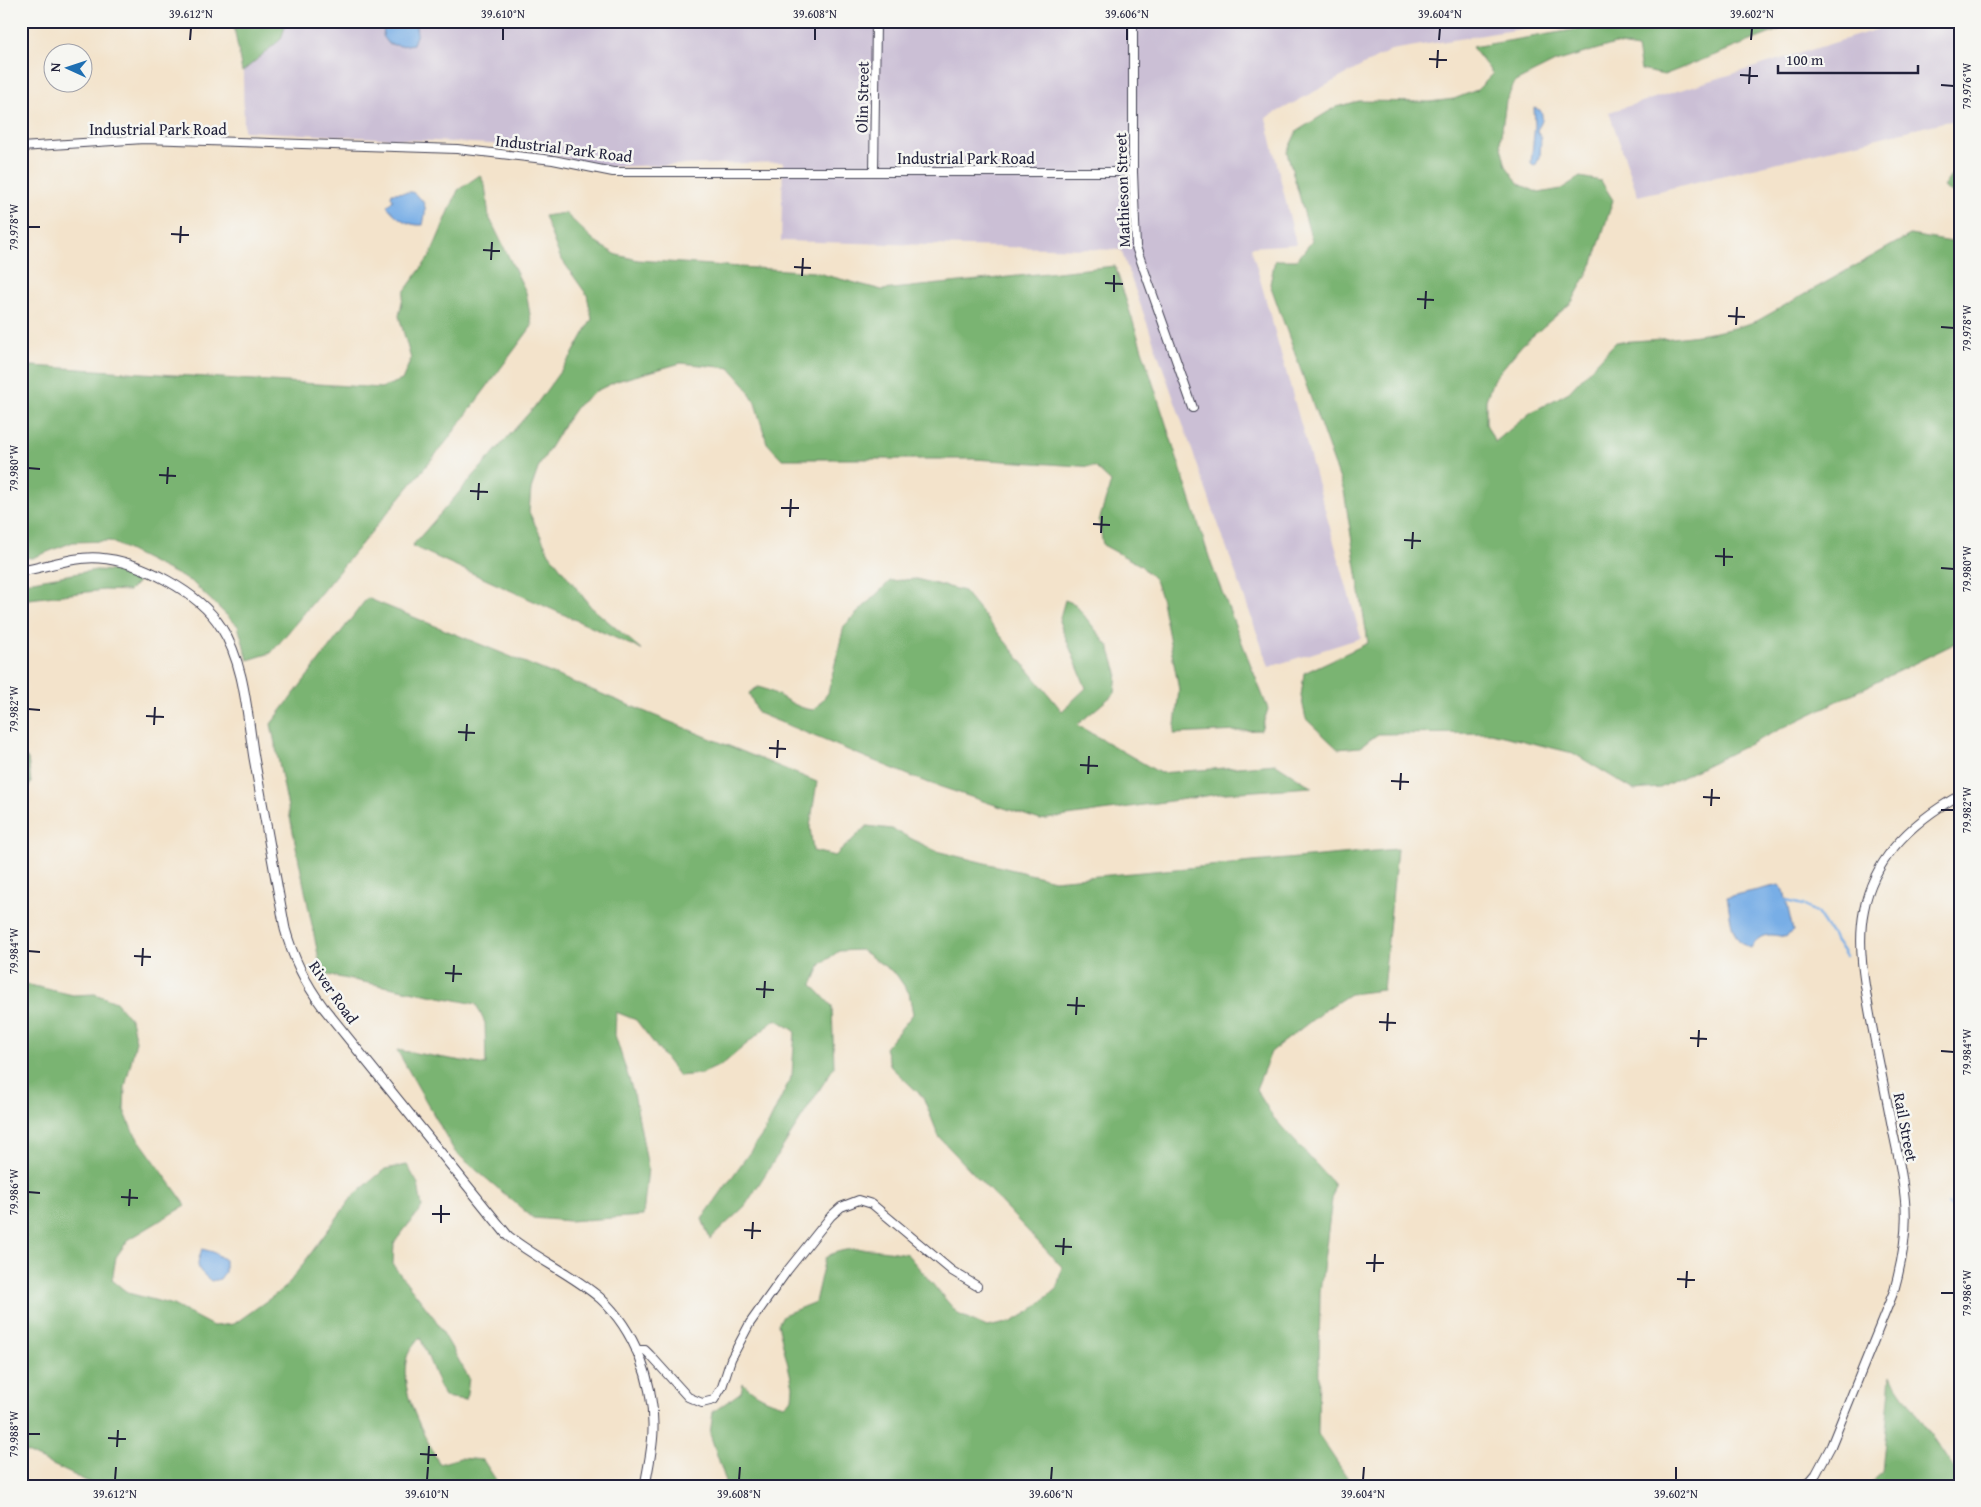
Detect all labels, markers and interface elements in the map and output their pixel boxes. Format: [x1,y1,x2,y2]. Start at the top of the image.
text: 39.612°N [169,5,213,22]
text: 39.610°N [481,5,525,22]
text: 39.608°N [793,5,837,22]
text: 39.606°N [1105,5,1149,22]
text: 39.604°N [1418,5,1462,22]
text: 39.602°N [1730,5,1774,22]
north arrow [42,42,92,92]
scale bar [1778,42,1918,74]
text: 100 m [1786,49,1824,70]
text: N [45,61,65,73]
street label: Olin Street [849,61,875,133]
text: 79.976°W [1958,62,1975,109]
street label: Industrial Park Road [89,117,227,141]
street label: Industrial Park Road [494,128,634,168]
street label: Mathieson Street [1108,132,1136,248]
street label: Industrial Park Road [897,146,1035,170]
text: 79.978°W [5,203,22,250]
text: 79.978°W [1958,304,1975,351]
text: 79.980°W [5,444,22,491]
text: 79.980°W [1958,545,1975,592]
text: 79.982°W [5,685,22,732]
text: 79.982°W [1958,786,1975,833]
text: 79.984°W [5,927,22,974]
street label: River Road [303,955,365,1029]
text: 79.984°W [1958,1028,1975,1075]
street label: Rail Street [1888,1090,1925,1164]
text: 79.986°W [5,1168,22,1215]
text: 79.986°W [1958,1269,1975,1316]
text: 79.988°W [5,1410,22,1457]
text: 39.612°N [93,1485,137,1502]
text: 39.610°N [405,1485,449,1502]
text: 39.608°N [717,1485,761,1502]
text: 39.606°N [1029,1485,1073,1502]
text: 39.604°N [1341,1485,1385,1502]
text: 39.602°N [1654,1485,1698,1502]

